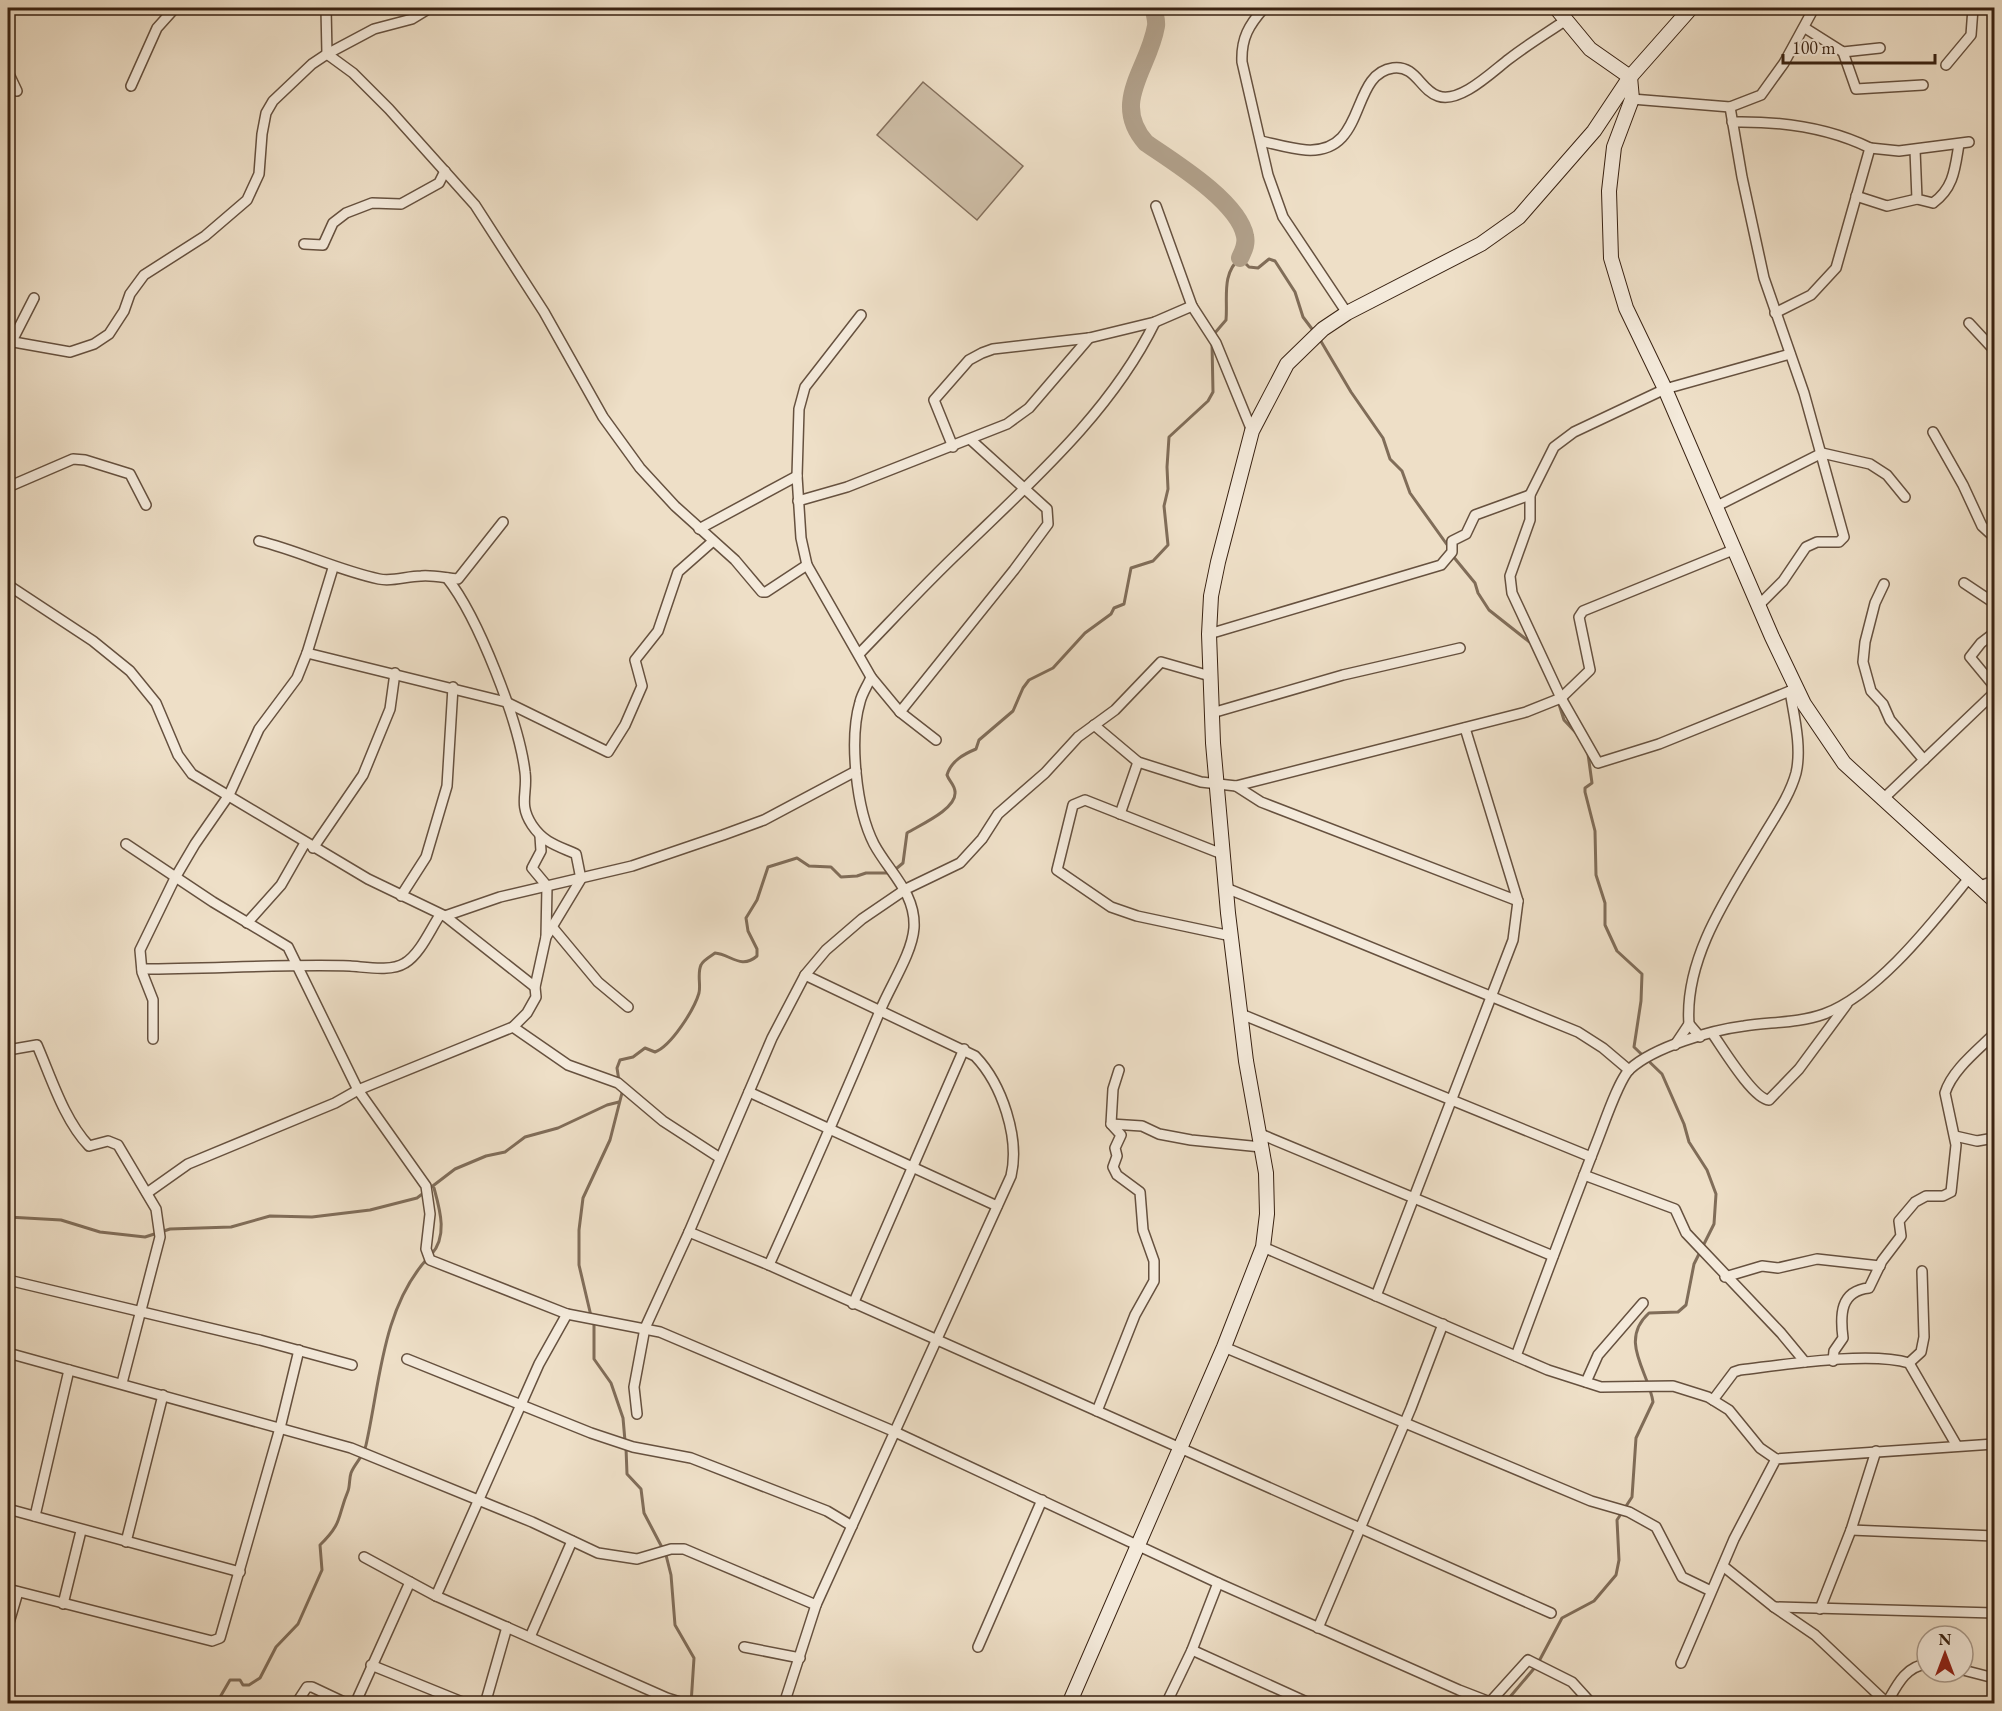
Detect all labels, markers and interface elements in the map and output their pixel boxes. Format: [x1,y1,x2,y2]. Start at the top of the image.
scale bar [1783,27,1934,65]
text: 100 m [1792,36,1836,59]
north arrow [1915,1624,1975,1684]
text: N [1939,1629,1952,1650]

